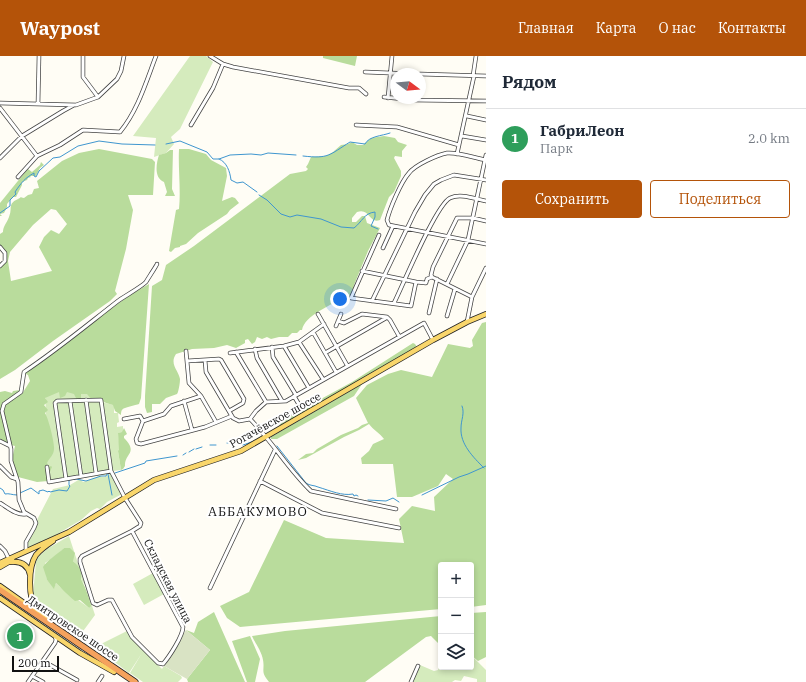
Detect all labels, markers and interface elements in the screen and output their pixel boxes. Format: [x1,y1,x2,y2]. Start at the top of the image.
text: Waypost [20,16,100,40]
text: Главная [518,19,574,37]
text: Карта [596,19,637,37]
text: О нас [659,19,696,37]
text: Контакты [718,19,786,37]
north arrow [390,68,426,104]
text: Рядом [502,71,557,93]
text: ГабриЛеон [540,121,624,140]
text: 1 [511,130,519,147]
text: 2.0 km [748,130,790,147]
text: Парк [540,140,573,157]
button: Сохранить [502,180,642,218]
button: Поделиться [650,180,790,218]
your location [330,289,350,309]
street label: Рогачёвское шоссе [227,389,323,451]
district label: АББАКУМОВО [208,503,308,520]
street label: Складская улица [141,537,195,625]
map controls [438,562,474,670]
button: + [438,562,474,598]
street label: Дмитровское шоссе [24,592,122,664]
button: − [438,598,474,634]
pin: 1 [7,621,33,651]
button: layers [438,634,474,670]
scale bar [12,654,59,673]
text: 200 m [18,656,51,670]

